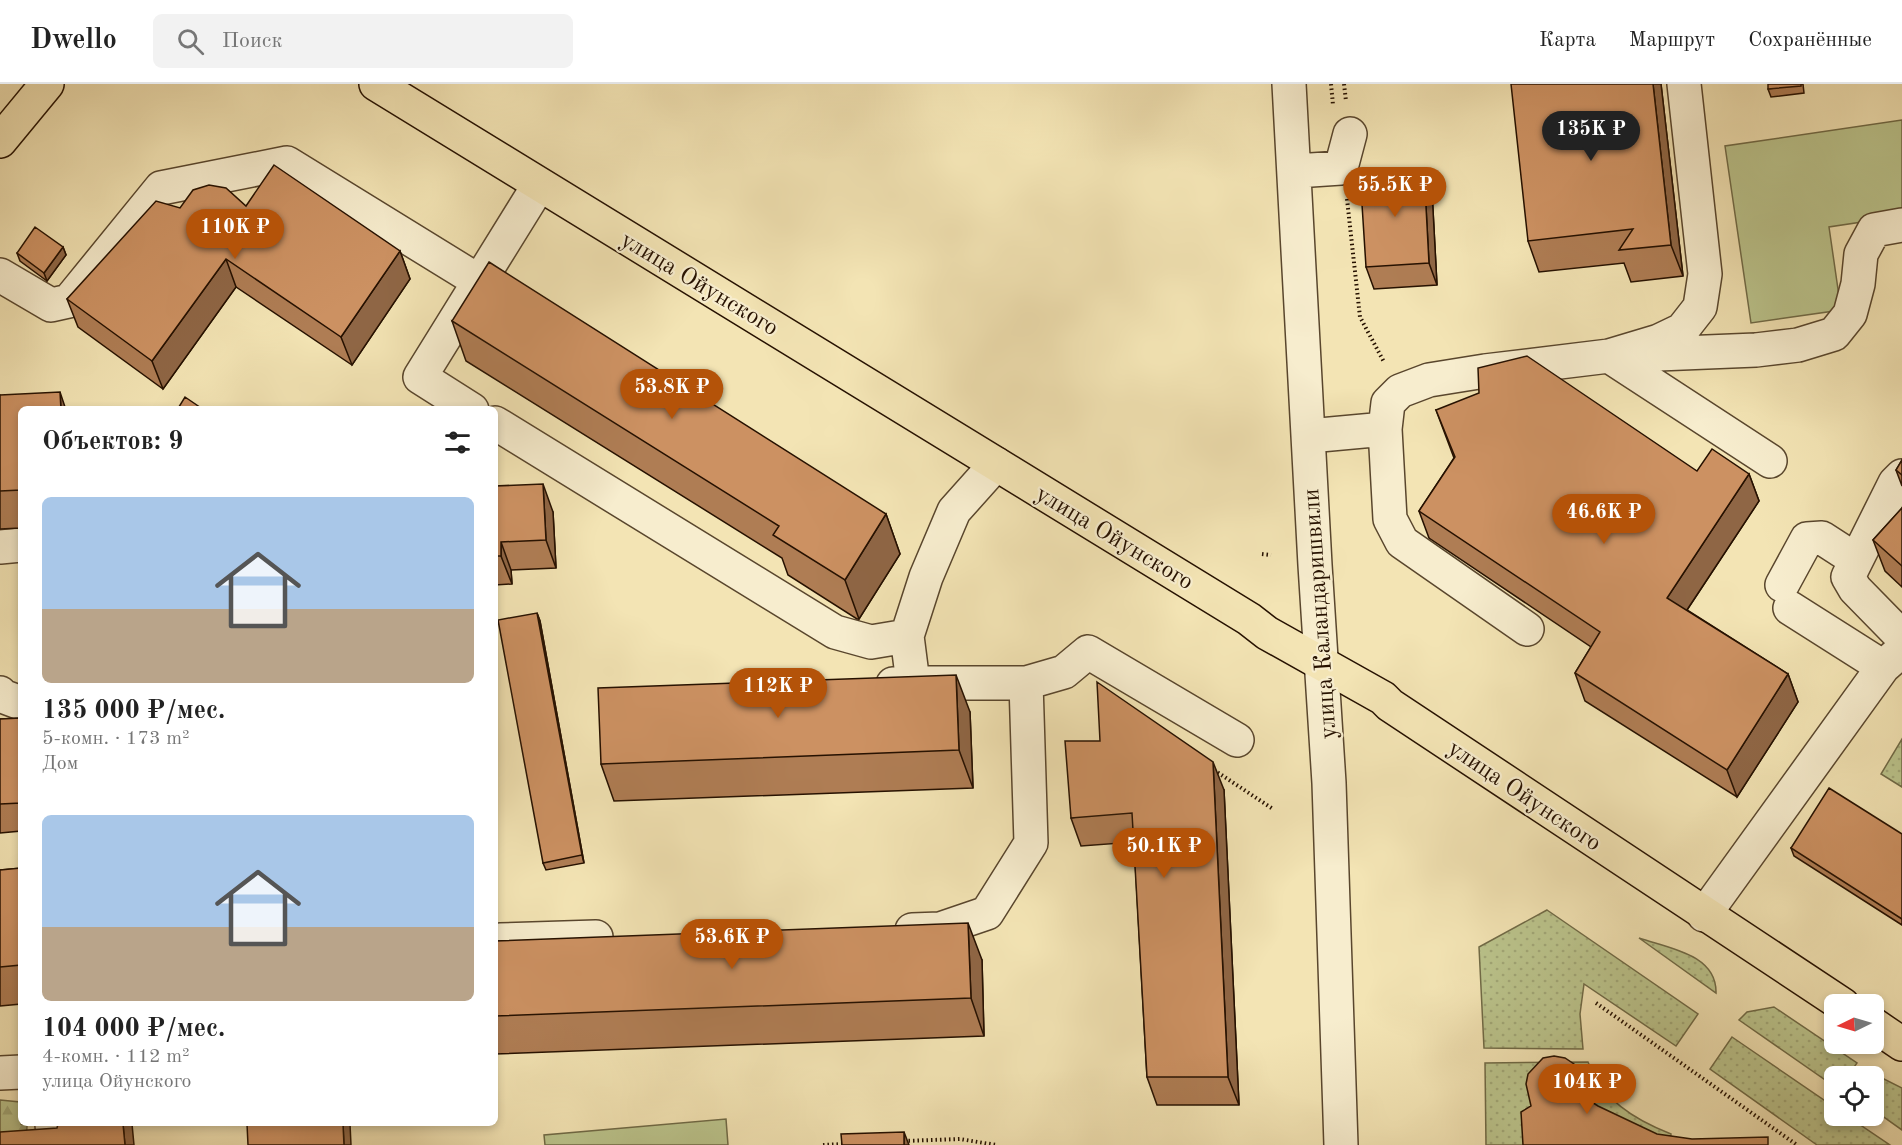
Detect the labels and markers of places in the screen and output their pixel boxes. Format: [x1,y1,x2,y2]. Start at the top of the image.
pin: 135K ₽ [1542,111,1640,162]
pin: 55.5K ₽ [1340,167,1450,218]
pin: 110K ₽ [186,209,284,260]
pin: 53.8K ₽ [617,369,727,420]
pin: 46.6K ₽ [1549,494,1659,545]
pin: 112K ₽ [729,668,827,719]
pin: 50.1K ₽ [1109,828,1219,879]
pin: 53.6K ₽ [677,919,787,970]
pin: 104K ₽ [1538,1064,1636,1115]

